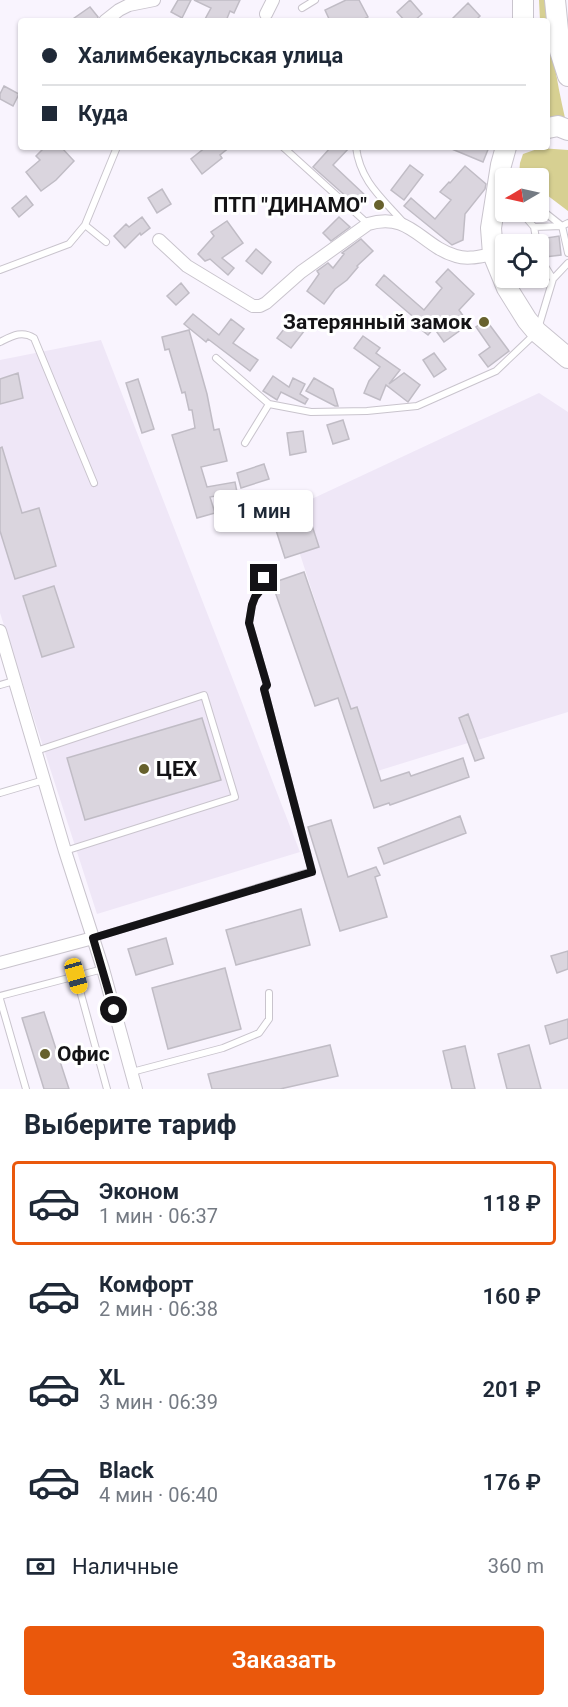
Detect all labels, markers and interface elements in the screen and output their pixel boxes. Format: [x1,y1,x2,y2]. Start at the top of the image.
text: Халимбекаульская улица [78,43,343,68]
text: Куда [78,101,128,126]
north arrow [495,168,549,222]
map controls [495,168,549,288]
place label: ПТП "ДИНАМО" [213,193,367,217]
marker: ПТП "ДИНАМО" [372,198,386,212]
button: locate [495,234,549,288]
place label: Затерянный замок [283,310,472,334]
marker: Затерянный замок [477,315,491,329]
callout: 1 мин [214,491,314,533]
text: 1 мин [236,499,291,523]
route end [250,564,277,591]
place label: ЦЕХ [156,757,198,781]
marker: ЦЕХ [137,762,151,776]
car [62,956,90,996]
route start [100,996,127,1023]
place label: Офис [57,1042,110,1066]
marker: Офис [38,1047,52,1061]
text: Выберите тариф [24,1109,236,1141]
icon: car [27,1176,81,1230]
text: Эконом [99,1179,179,1204]
text: 118 ₽ [483,1191,541,1216]
text: 1 мин · 06:37 [99,1204,218,1228]
icon: car [27,1269,81,1323]
text: Комфорт [99,1272,194,1297]
text: 160 ₽ [483,1284,541,1309]
text: 2 мин · 06:38 [99,1297,218,1321]
icon: car [27,1362,81,1416]
text: XL [99,1365,125,1390]
text: 201 ₽ [483,1377,541,1402]
text: 3 мин · 06:39 [99,1390,218,1414]
icon: car [27,1455,81,1509]
text: Black [99,1458,154,1483]
text: 176 ₽ [483,1470,541,1495]
text: 4 мин · 06:40 [99,1483,218,1507]
icon: cash [24,1550,57,1583]
text: Наличные [72,1554,178,1579]
text: 360 m [488,1554,544,1578]
button: Заказать [24,1626,544,1695]

